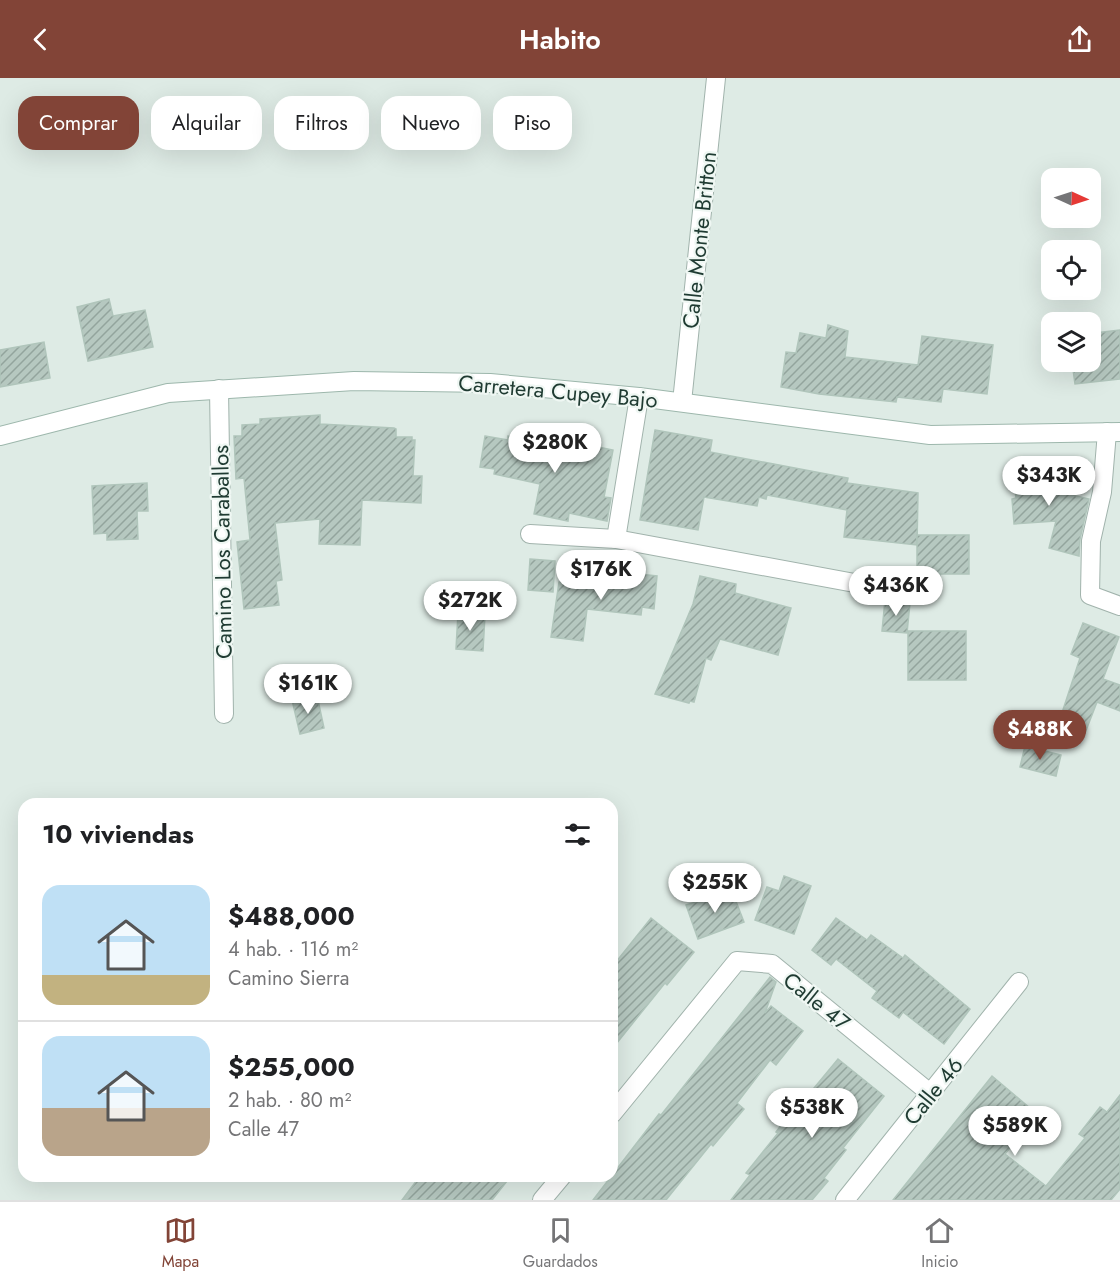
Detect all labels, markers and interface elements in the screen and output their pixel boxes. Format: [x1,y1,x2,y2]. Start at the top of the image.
text: Habito [519,20,601,59]
icon: back [24,23,57,56]
icon: share [1063,23,1096,56]
chip: Comprar [18,96,139,150]
chip: Alquilar [151,96,262,150]
chip: Filtros [274,96,369,150]
chip: Nuevo [381,96,481,150]
chip: Piso [493,96,572,150]
street label: Calle Monte Britton [674,150,724,330]
north arrow [1041,168,1101,228]
map controls [1041,168,1101,372]
button: locate [1041,240,1101,300]
button: layers [1041,312,1101,372]
street label: Carretera Cupey Bajo [457,366,659,416]
pin: $280K [513,423,597,474]
text: $280K [522,428,588,457]
street label: Camino Los Caraballos [204,445,240,659]
pin: $343K [1007,456,1091,507]
text: $343K [1016,461,1082,490]
pin: $176K [559,550,643,601]
text: $176K [570,555,632,584]
pin: $436K [854,566,938,617]
text: $436K [863,571,929,600]
pin: $272K [428,581,512,632]
text: $272K [438,586,502,615]
pin: $161K [266,664,350,715]
text: $161K [278,669,338,698]
pin: $488K [998,710,1082,761]
text: $488K [1007,715,1073,744]
text: 10 viviendas [42,815,194,853]
icon: filters [561,818,594,851]
pin: $255K [673,863,757,914]
text: $255K [682,868,748,897]
text: $488,000 [228,897,355,935]
icon: home [90,909,162,981]
text: 4 hab. · 116 m² [228,935,358,964]
text: Camino Sierra [228,964,349,993]
street label: Calle 47 [777,964,858,1038]
text: $255,000 [228,1048,355,1086]
street label: Calle 46 [896,1050,970,1132]
icon: home [90,1060,162,1132]
text: 2 hab. · 80 m² [228,1086,351,1115]
pin: $538K [770,1088,854,1139]
text: $538K [780,1093,844,1122]
pin: $589K [973,1106,1057,1157]
text: $589K [982,1111,1048,1140]
text: Calle 47 [228,1115,299,1144]
tab: Mapa [162,1214,199,1273]
tab: Guardados [523,1214,598,1273]
tab: Inicio [921,1214,958,1273]

